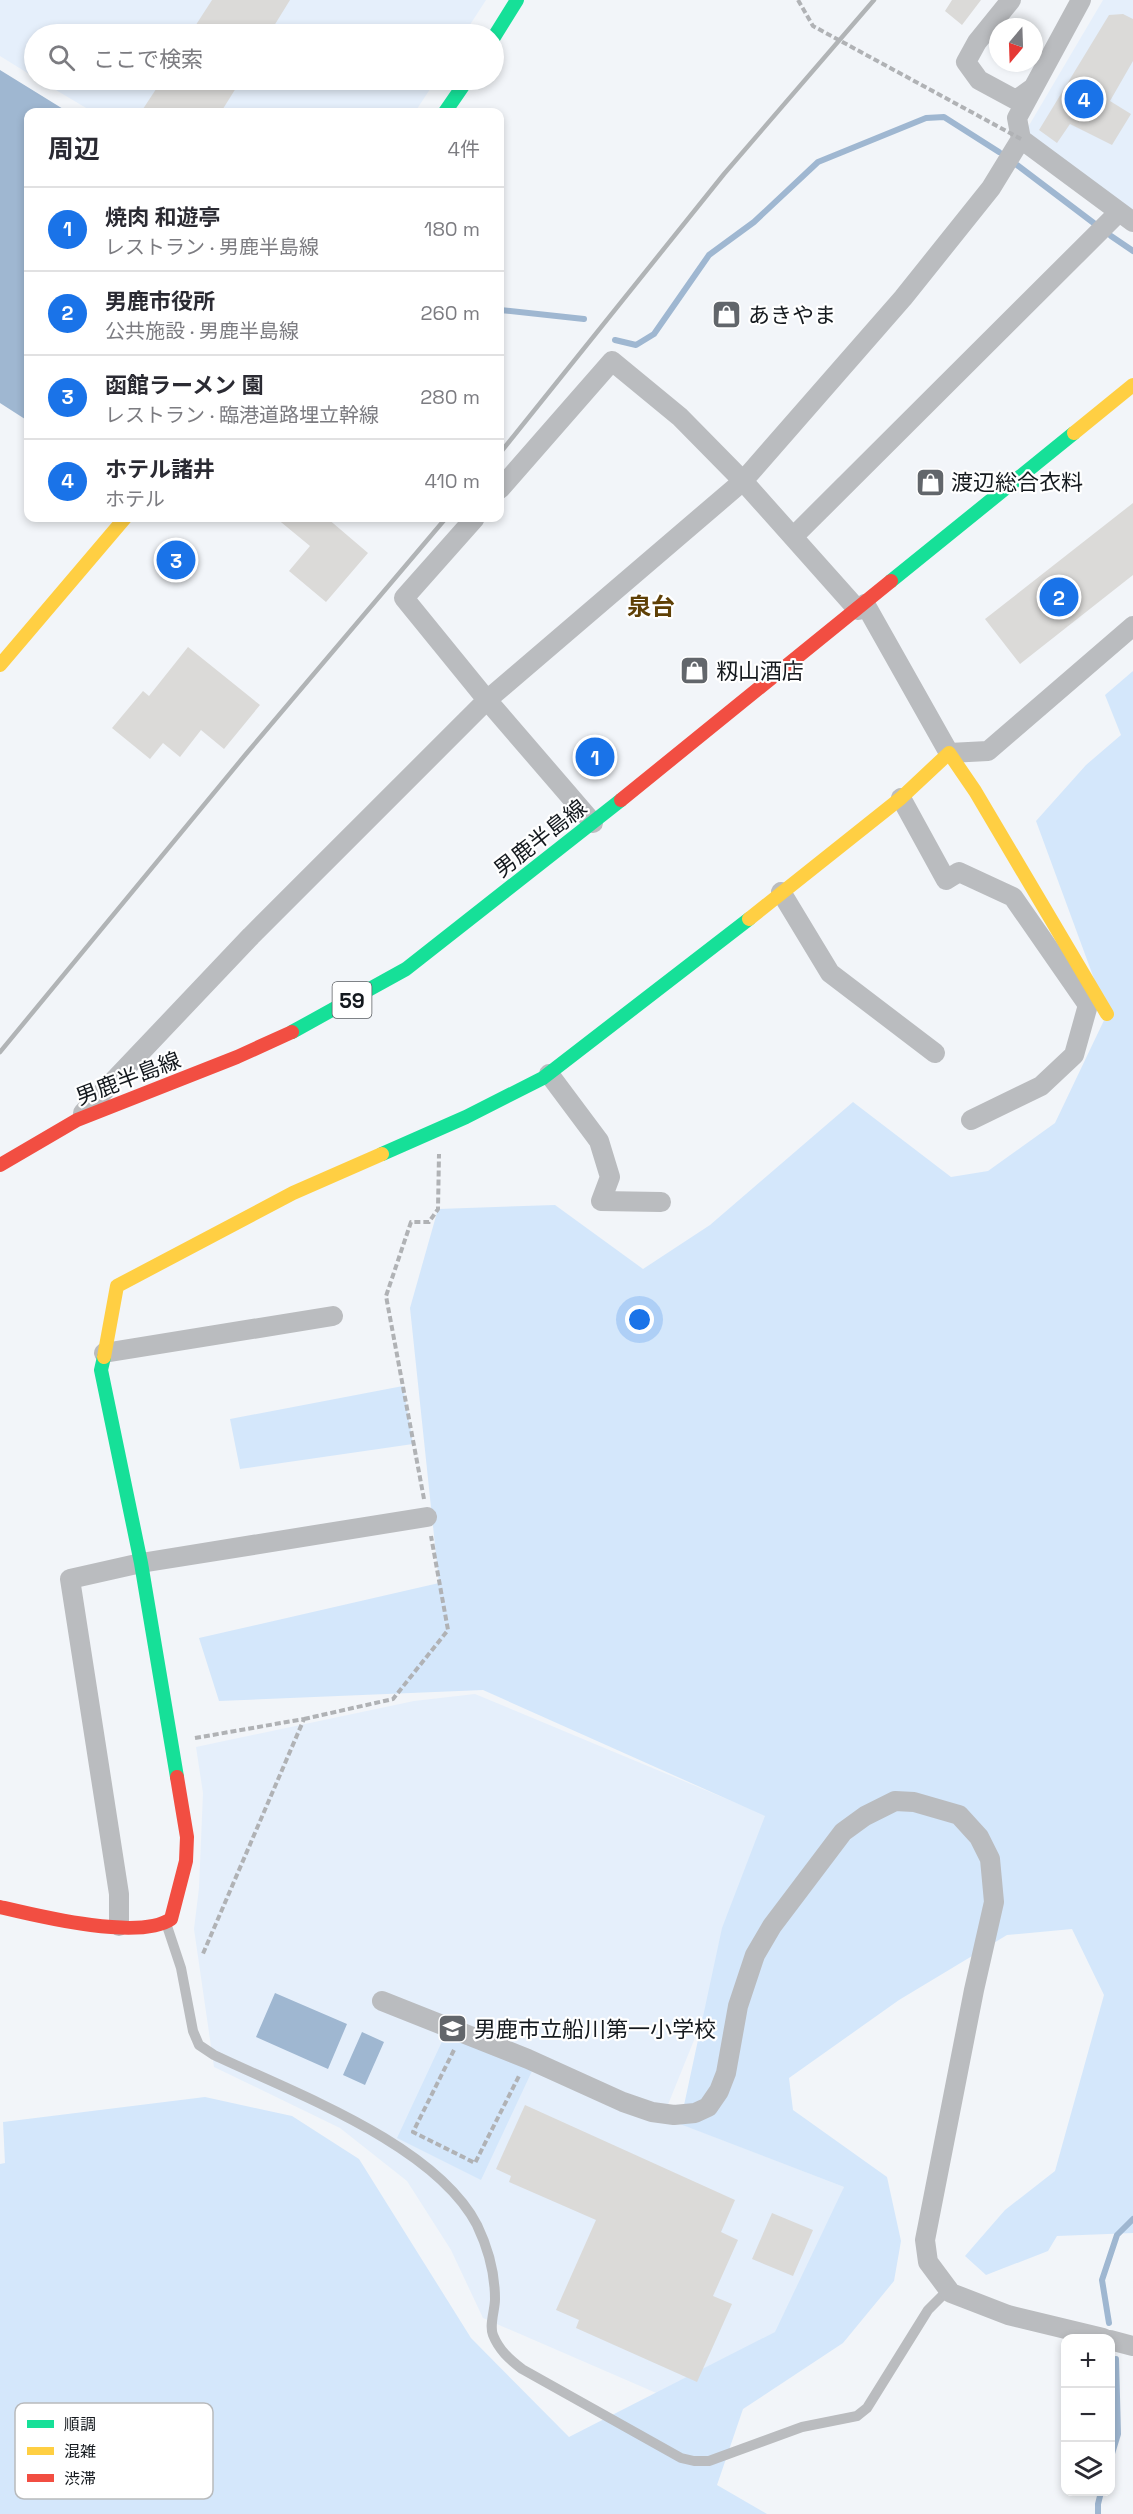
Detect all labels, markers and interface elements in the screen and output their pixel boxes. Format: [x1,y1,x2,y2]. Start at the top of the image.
north arrow [989,18,1043,72]
search box [24,24,504,90]
icon: search [45,41,78,74]
text: ここで検索 [93,45,203,73]
pin: 4 [1064,76,1104,122]
text: 周辺 [48,132,100,166]
text: 4件 [448,136,480,162]
text: 焼肉 和遊亭 [105,203,221,231]
text: 1 [63,216,72,242]
text: 180 m [424,216,480,242]
text: レストラン · 男鹿半島線 [105,234,319,260]
text: 男鹿市役所 [105,287,215,315]
shop icon: あきやま [711,299,743,331]
text: 2 [62,300,73,326]
text: 260 m [421,300,480,326]
place label: あきやま [748,301,836,329]
text: 公共施設 · 男鹿半島線 [105,318,299,344]
text: 函館ラーメン 園 [105,371,264,399]
text: 3 [61,384,74,410]
text: 280 m [420,384,480,410]
text: レストラン · 臨港道路埋立幹線 [105,402,379,428]
text: ホテル諸井 [105,455,215,483]
shop icon: 渡辺総合衣料 [914,466,946,498]
text: 4 [61,468,74,494]
text: 410 m [424,468,480,494]
place label: 渡辺総合衣料 [951,468,1083,496]
text: ホテル [105,486,165,512]
pin: 3 [156,538,195,582]
pin: 2 [1040,574,1078,620]
district label: 泉台 [627,591,675,622]
shop icon: 籾山酒店 [679,655,711,687]
place label: 籾山酒店 [716,657,804,685]
pin: 1 [576,734,614,780]
street label: 男鹿半島線 [488,793,592,883]
road number: 59 [332,982,372,1018]
street label: 男鹿半島線 [72,1045,184,1111]
your location [625,1305,654,1334]
school or university icon: 男鹿市立船川第一小学校 [437,2013,469,2045]
place label: 男鹿市立船川第一小学校 [474,2015,716,2043]
map controls [1061,2334,1115,2496]
button: + [1061,2334,1115,2388]
button: − [1061,2388,1115,2442]
legend [15,2403,213,2499]
text: 順調 [64,2414,96,2435]
text: 混雑 [64,2441,96,2462]
button: layers [1061,2442,1115,2496]
text: 渋滞 [64,2468,96,2489]

